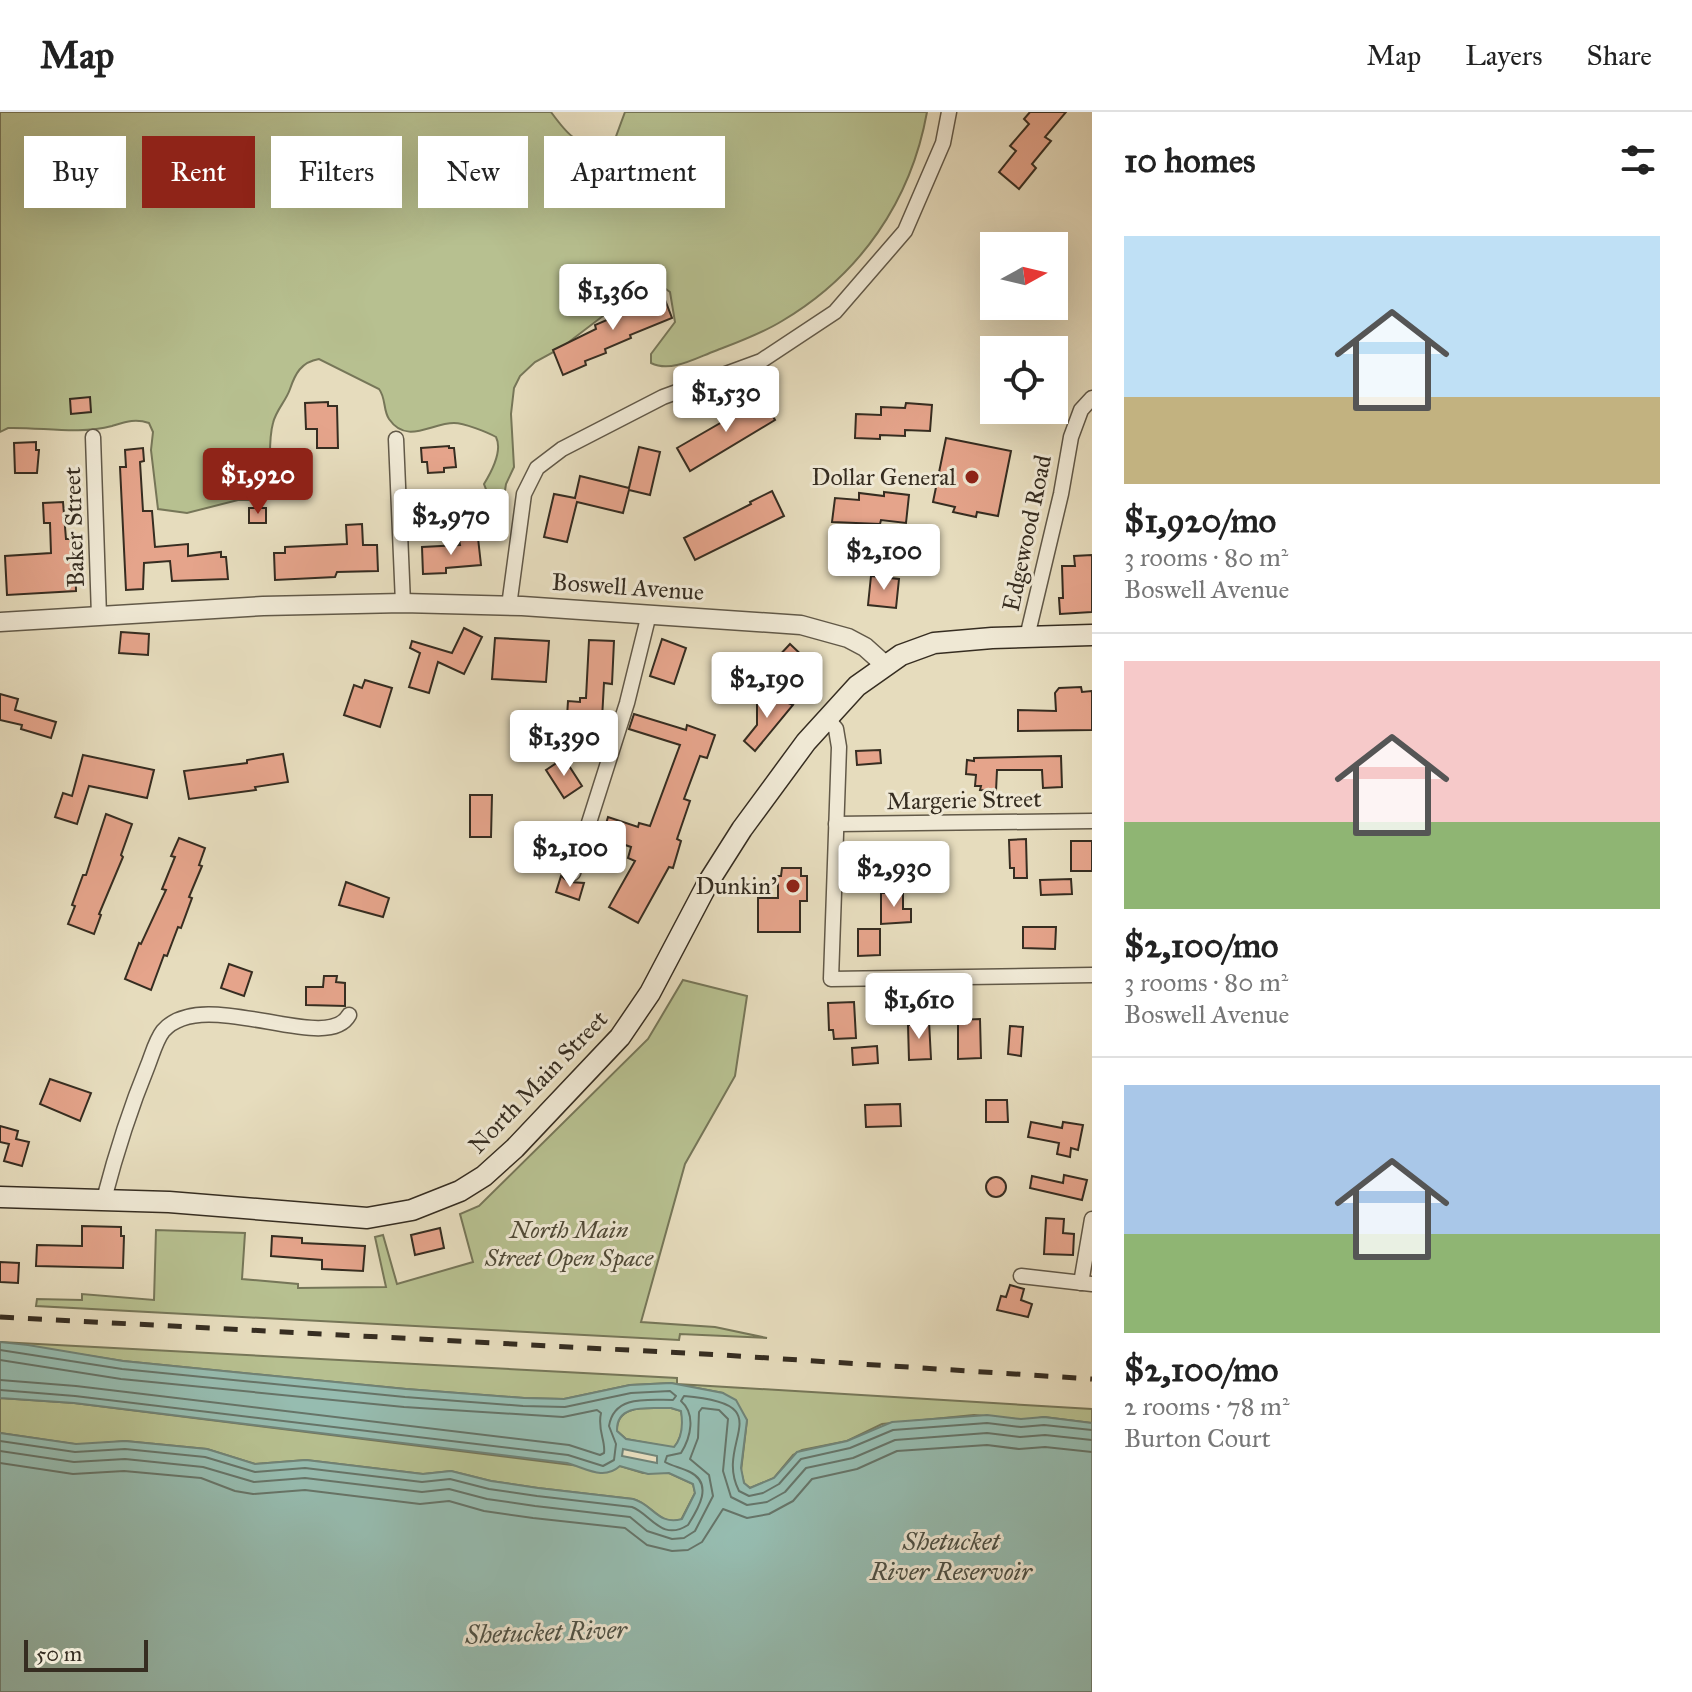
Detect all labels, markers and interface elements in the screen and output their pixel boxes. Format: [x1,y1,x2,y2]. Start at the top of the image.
text: Map [40,32,114,78]
text: Map [1366,38,1421,73]
text: Layers [1465,38,1543,73]
text: Share [1587,38,1652,73]
chip: Buy [24,136,126,208]
chip: Rent [142,136,255,208]
chip: Filters [271,136,402,208]
chip: New [418,136,528,208]
chip: Apartment [544,136,725,208]
icon: filters [1616,138,1660,182]
text: 10 homes [1124,140,1255,181]
north arrow [980,232,1068,320]
map controls [980,232,1068,424]
pin: $1,360 [548,264,678,332]
text: $1,360 [577,274,649,306]
icon: home [1320,288,1464,432]
button: locate [980,336,1068,424]
pin: $1,530 [661,366,791,434]
text: $1,530 [691,376,761,408]
pin: $1,920 [193,448,323,516]
street label: Edgewood Road [996,452,1058,614]
text: $1,920 [221,458,295,490]
place label: Dollar General [811,462,956,492]
street label: Baker Street [57,466,91,588]
marker: Dollar General [963,468,981,486]
pin: $2,970 [386,489,516,557]
text: $2,970 [412,499,490,531]
text: $1,920/mo [1124,500,1276,541]
pin: $2,100 [819,524,949,592]
text: $2,100 [846,534,922,566]
text: 3 rooms · 80 m² [1124,541,1288,573]
street label: Boswell Avenue [551,567,705,607]
text: Boswell Avenue [1124,573,1289,605]
pin: $2,190 [702,652,832,720]
text: $2,190 [730,662,804,694]
pin: $1,390 [499,710,629,778]
icon: home [1320,713,1464,857]
text: $1,390 [528,720,600,752]
street label: Margerie Street [886,784,1042,816]
pin: $2,100 [505,821,635,889]
text: $2,100 [532,831,608,863]
pin: $2,930 [829,841,959,909]
text: $2,930 [856,851,932,883]
place label: Dunkin' [696,871,777,901]
marker: Dunkin' [784,877,802,895]
text: $2,100/mo [1124,925,1279,966]
text: 3 rooms · 80 m² [1124,966,1288,998]
pin: $1,610 [854,973,984,1041]
text: $1,610 [883,983,955,1015]
text: Boswell Avenue [1124,998,1289,1030]
street label: North Main Street [462,1004,614,1160]
icon: home [1320,1137,1464,1281]
park label: North Main Street Open Space [484,1215,654,1273]
text: $2,100/mo [1124,1349,1279,1390]
text: 2 rooms · 78 m² [1124,1390,1289,1422]
text: Burton Court [1124,1422,1271,1454]
water label: Shetucket River Reservoir [869,1525,1033,1587]
water label: Shetucket River [464,1613,629,1651]
scale bar [24,1636,148,1672]
text: 50 m [36,1640,82,1667]

